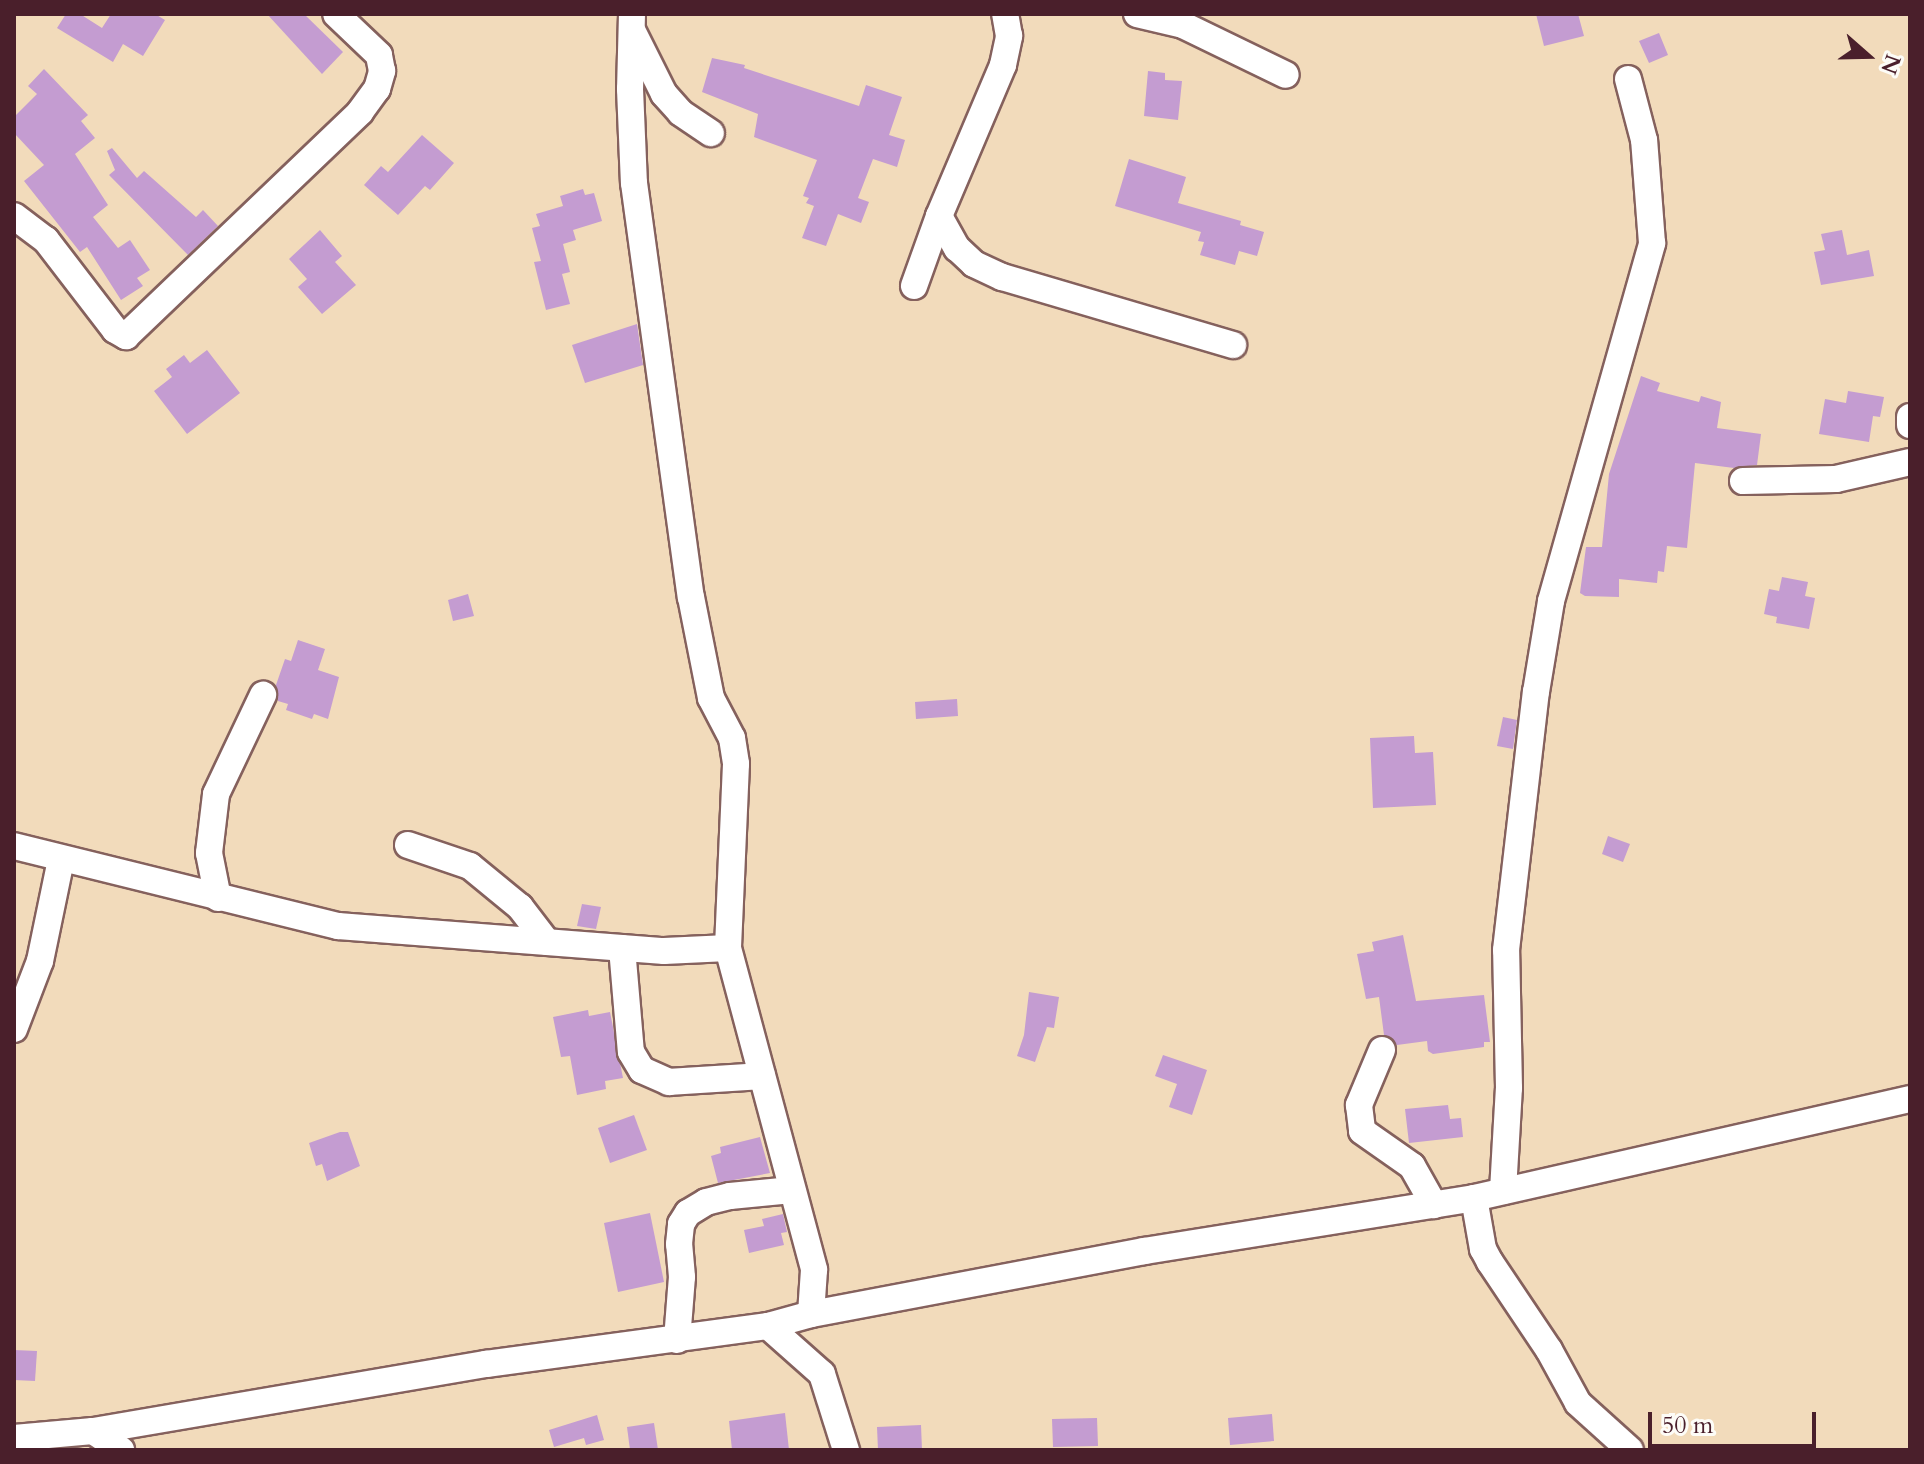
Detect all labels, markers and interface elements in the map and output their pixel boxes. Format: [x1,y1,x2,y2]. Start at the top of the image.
north arrow [1828,16,1908,96]
text: N [1873,50,1908,78]
scale bar [1652,1396,1820,1446]
text: 50 m [1662,1409,1713,1442]

